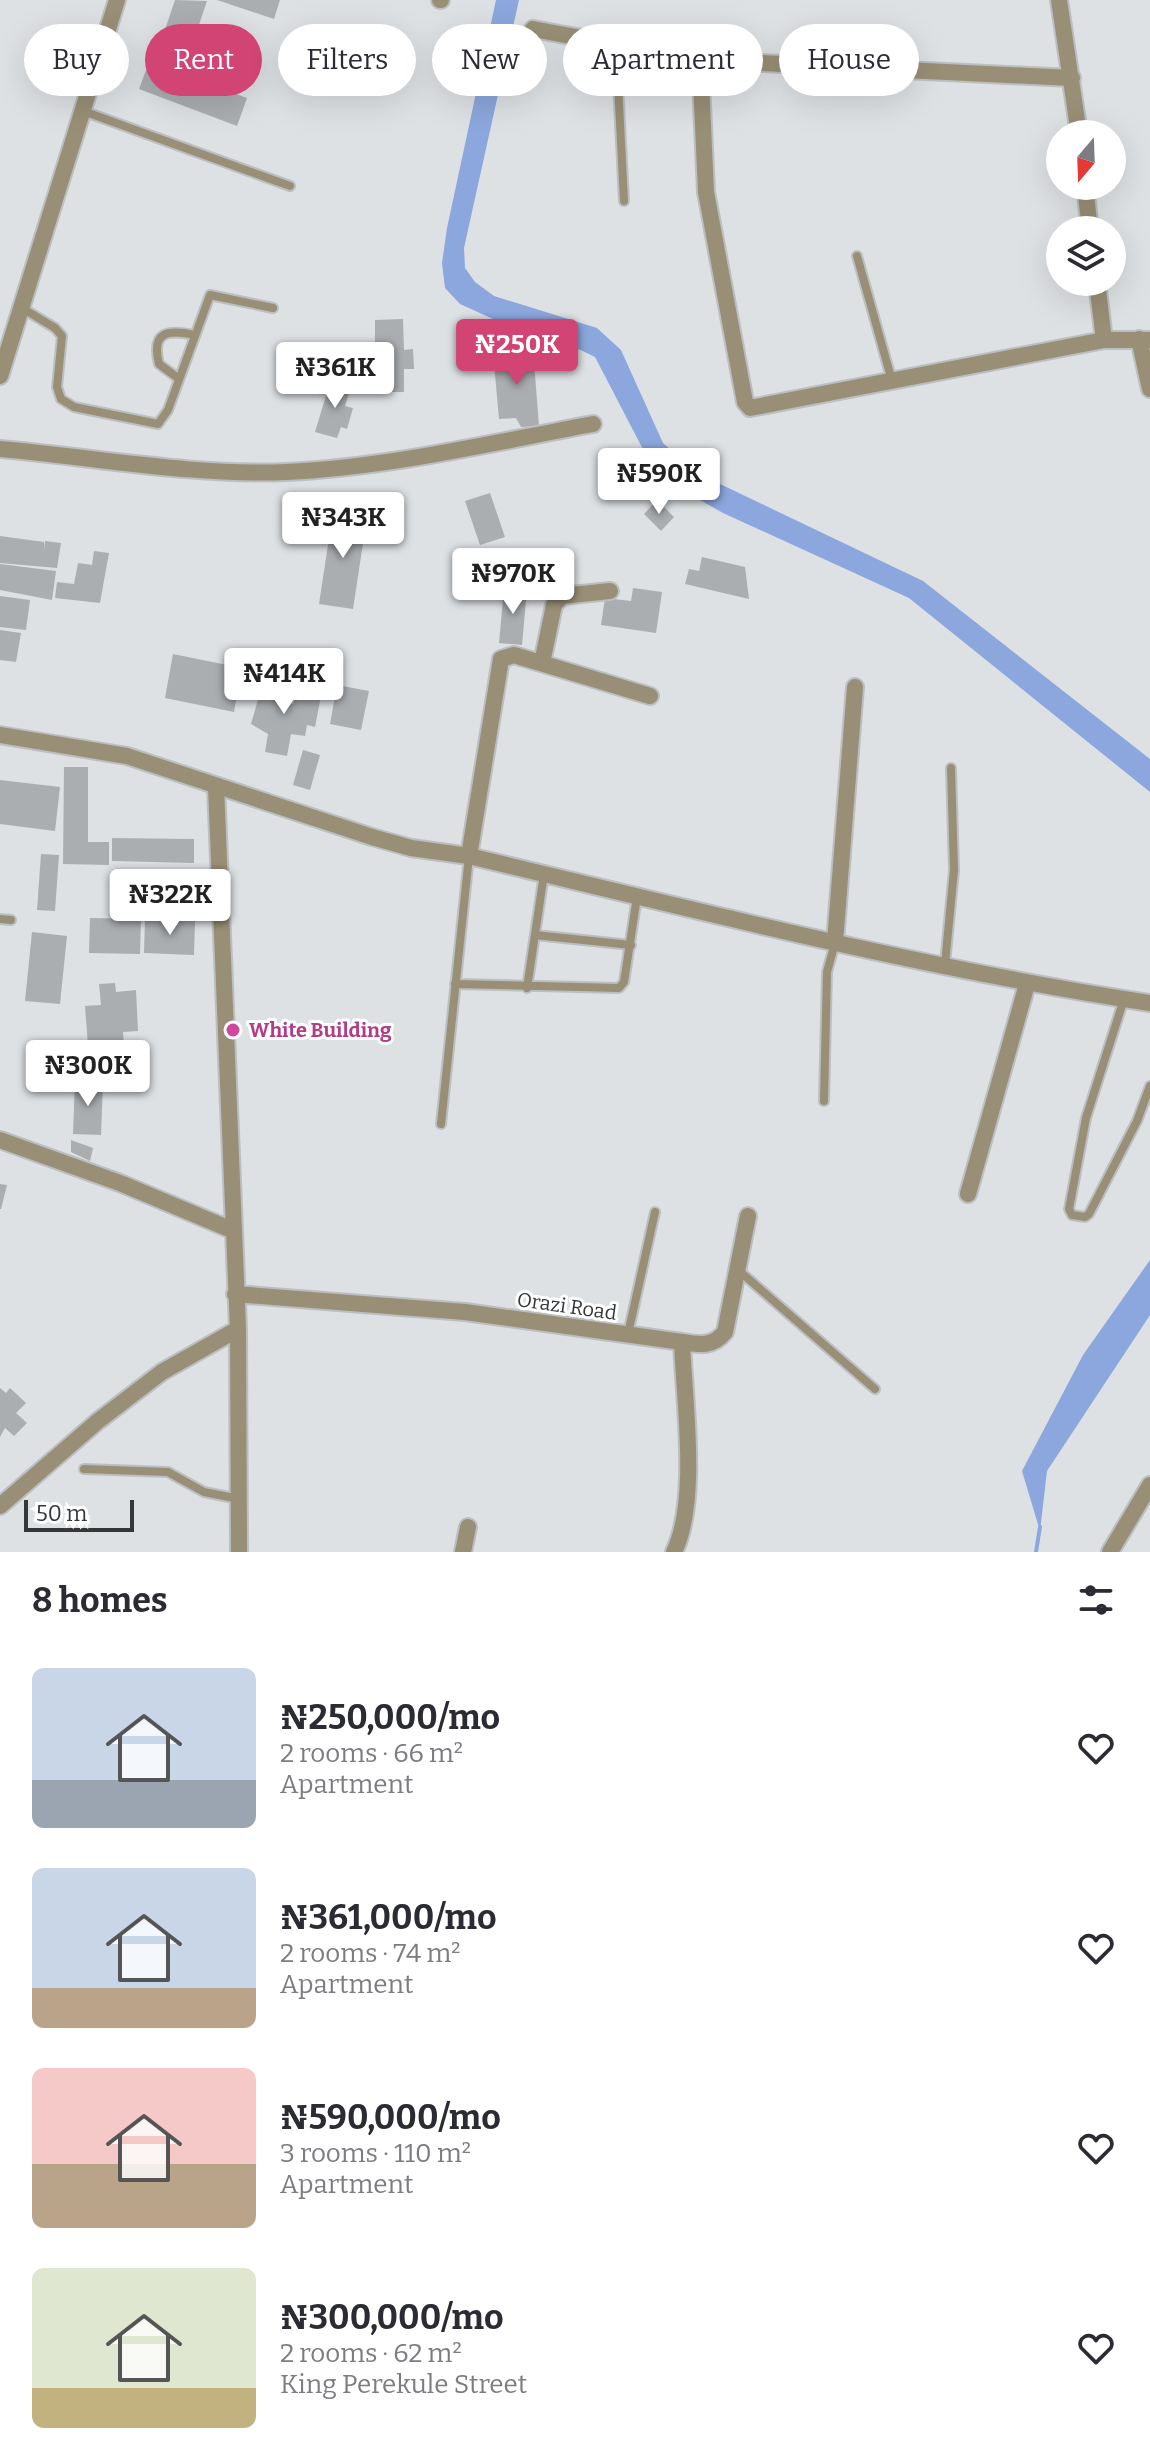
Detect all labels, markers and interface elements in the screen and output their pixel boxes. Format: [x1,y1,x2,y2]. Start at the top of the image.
chip: Buy [24,24,129,96]
chip: Rent [145,24,262,96]
chip: Filters [278,24,416,96]
chip: New [432,24,547,96]
chip: Apartment [563,24,763,96]
chip: House [779,24,919,96]
north arrow [1046,120,1126,200]
map controls [1046,120,1126,296]
button: layers [1046,216,1126,296]
pin: ₦250K [461,319,573,387]
text: ₦250K [474,329,560,360]
pin: ₦361K [279,342,391,410]
text: ₦361K [294,352,376,383]
pin: ₦590K [603,448,715,516]
text: ₦590K [616,458,702,489]
pin: ₦343K [287,492,399,560]
text: ₦343K [300,502,386,533]
pin: ₦970K [457,548,569,616]
text: ₦970K [470,558,556,589]
pin: ₦414K [228,648,340,716]
text: ₦414K [242,658,326,689]
pin: ₦322K [114,869,226,937]
text: ₦322K [128,879,212,910]
place label: White Building [249,1018,392,1042]
marker: White Building [224,1021,242,1039]
pin: ₦300K [32,1040,144,1108]
text: ₦300K [44,1050,132,1081]
street label: Orazi Road [516,1287,618,1325]
scale bar [24,1496,134,1532]
text: 50 m [36,1500,87,1527]
icon: filters [1074,1578,1118,1622]
text: 8 homes [32,1580,168,1621]
text: ₦250,000/mo [280,1697,500,1738]
icon: home [96,1700,192,1796]
icon: heart [1074,1726,1118,1770]
text: 2 rooms · 66 m² [280,1738,463,1769]
text: Apartment [280,1769,413,1800]
text: ₦361,000/mo [280,1897,497,1938]
icon: home [96,1900,192,1996]
icon: heart [1074,1926,1118,1970]
text: 2 rooms · 74 m² [280,1938,460,1969]
text: Apartment [280,1969,413,2000]
text: ₦590,000/mo [280,2097,501,2138]
icon: home [96,2100,192,2196]
icon: heart [1074,2126,1118,2170]
text: 3 rooms · 110 m² [280,2138,471,2169]
text: Apartment [280,2169,413,2200]
text: ₦300,000/mo [280,2297,504,2338]
icon: home [96,2300,192,2396]
icon: heart [1074,2326,1118,2370]
text: 2 rooms · 62 m² [280,2338,462,2369]
text: King Perekule Street [280,2369,527,2400]

